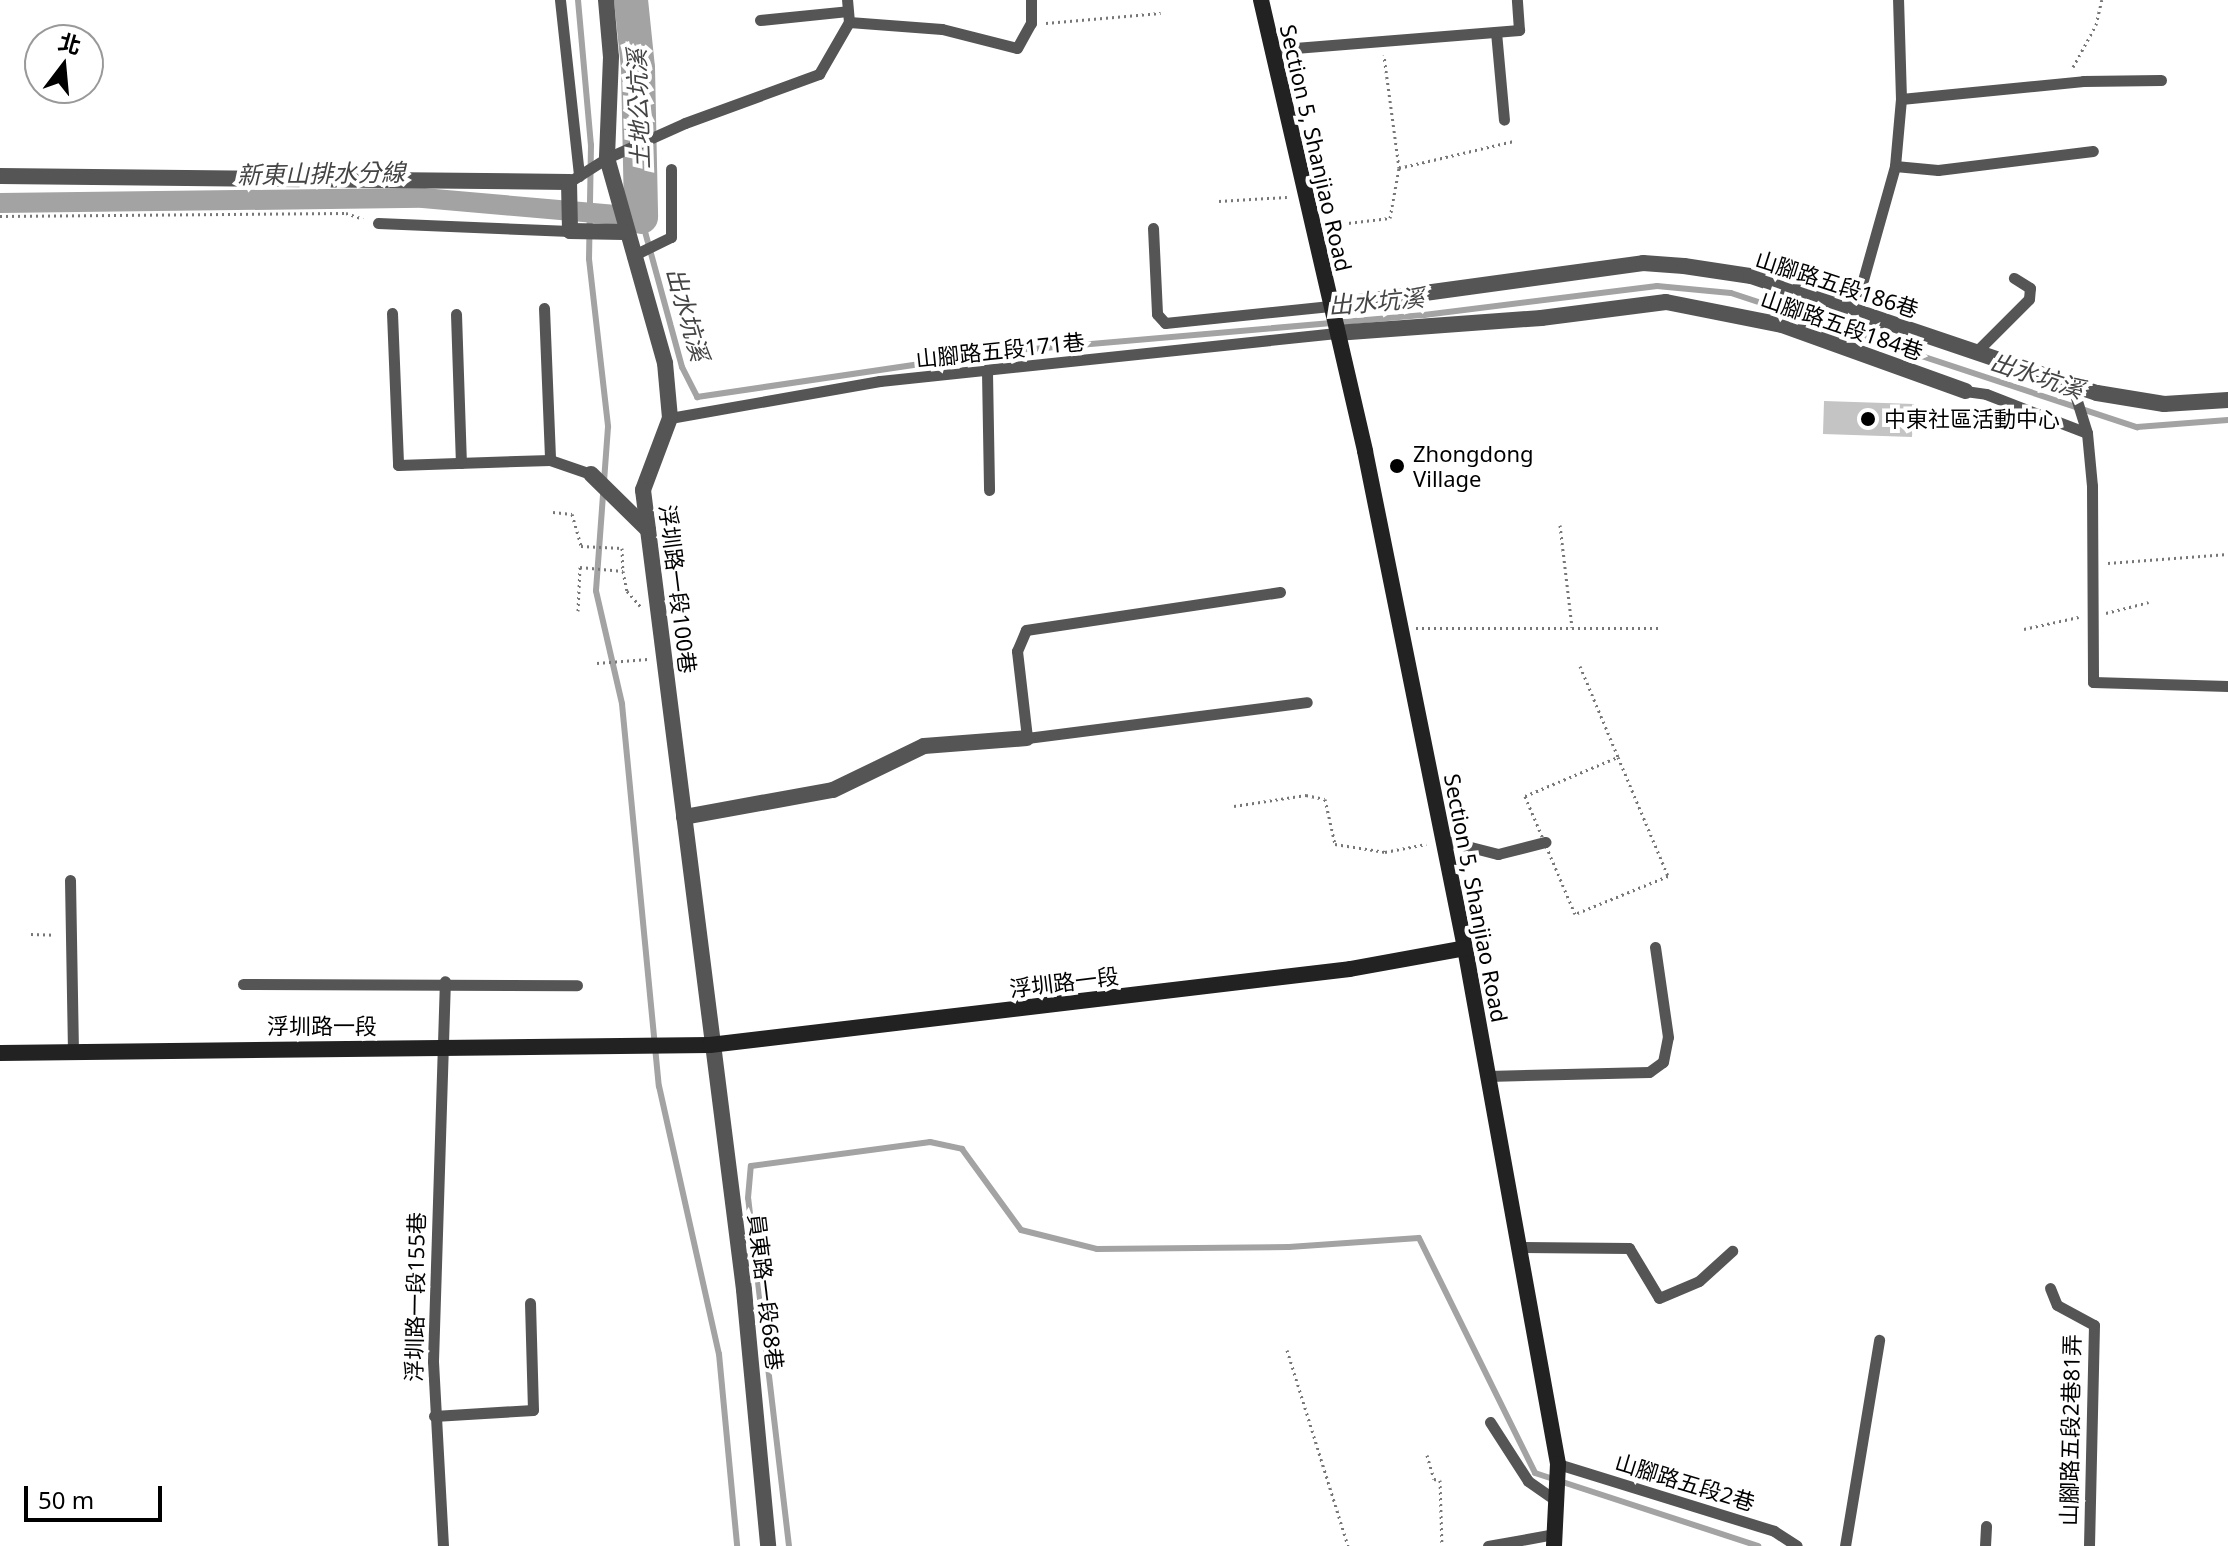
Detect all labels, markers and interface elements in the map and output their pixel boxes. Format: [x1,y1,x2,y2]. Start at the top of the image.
street label: Section 5, Shanjiao Road [1275,22,1357,274]
north arrow [24,24,104,104]
text: 北 [55,25,85,60]
water label: 土地公坑溪 [622,49,654,169]
water label: 新東山排水分線 [237,157,405,189]
street label: 山腳路五段186巷 [1752,245,1922,323]
water label: 出水坑溪 [661,264,715,364]
water label: 出水坑溪 [1327,282,1425,320]
street label: 山腳路五段184巷 [1757,285,1927,365]
street label: 山腳路五段171巷 [914,328,1086,372]
water label: 出水坑溪 [1987,346,2087,404]
place label: 中東社區活動中心 [1884,406,2060,432]
marker: 中東社區活動中心 [1859,410,1877,428]
place label: Zhongdong Village [1413,440,1534,492]
marker: Zhongdong Village [1388,457,1406,475]
street label: 浮圳路一段100巷 [655,503,701,675]
street label: Section 5, Shanjiao Road [1439,771,1513,1025]
street label: 浮圳路一段 [1008,962,1120,1002]
street label: 浮圳路一段 [267,1013,377,1039]
street label: 浮圳路一段155巷 [400,1212,430,1382]
street label: 員東路一段68巷 [743,1212,789,1372]
street label: 山腳路五段2巷81弄 [2055,1334,2085,1526]
street label: 山腳路五段2巷 [1612,1448,1758,1516]
scale bar [28,1470,166,1520]
text: 50 m [38,1483,94,1516]

